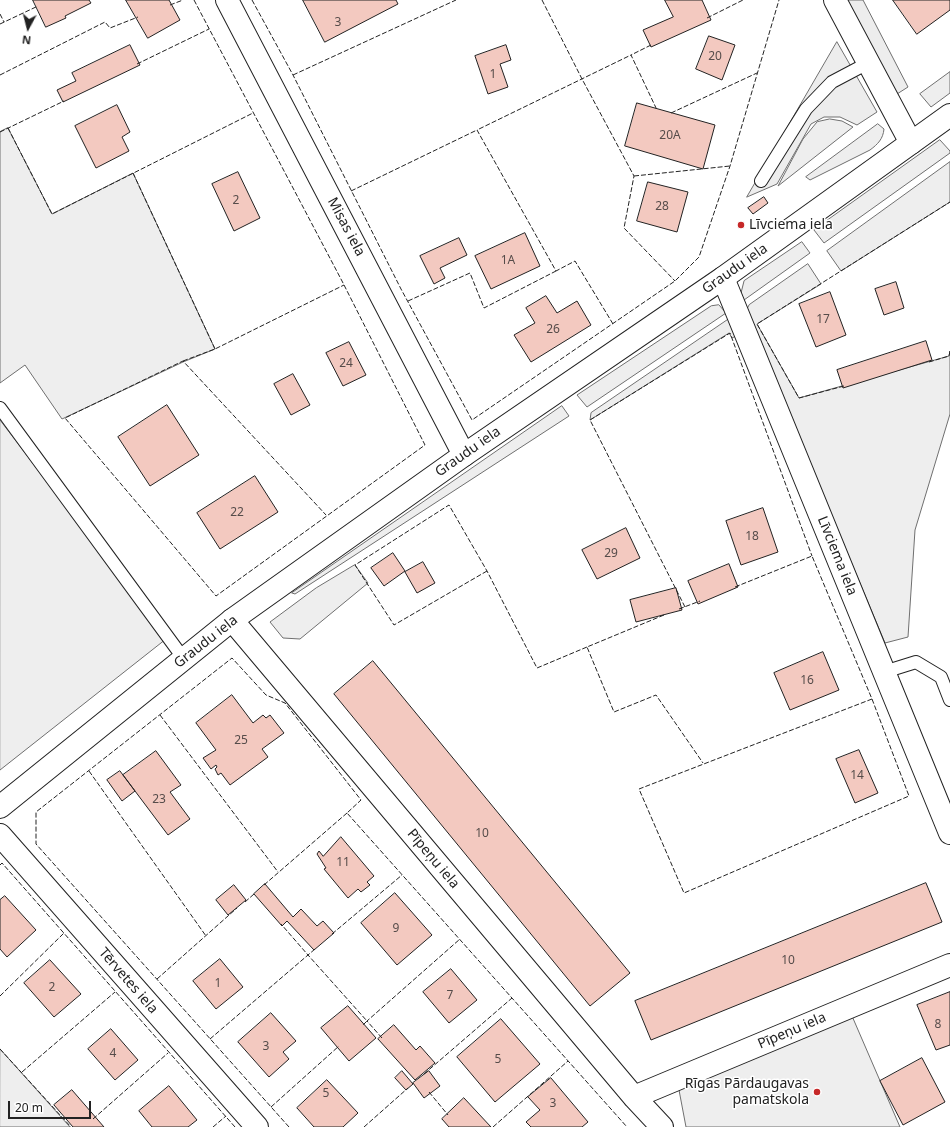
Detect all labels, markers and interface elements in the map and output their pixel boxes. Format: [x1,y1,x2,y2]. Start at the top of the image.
north arrow [8,8,48,48]
house number: 3 [335,16,341,30]
text: N [21,32,32,48]
house number: 20 [708,50,722,64]
house number: 1 [490,68,496,82]
house number: 20A [659,129,681,143]
house number: 2 [233,194,239,208]
street label: Misas iela [324,195,368,259]
house number: 28 [655,200,669,214]
place label: Līvciema iela [749,217,833,233]
marker: Līvciema iela [736,220,746,230]
street label: Graudu iela [699,240,771,298]
house number: 1A [501,254,515,268]
house number: 17 [816,313,830,327]
house number: 26 [546,323,560,337]
house number: 24 [339,357,353,371]
street label: Graudu iela [432,423,504,481]
house number: 22 [230,506,244,520]
street label: Līvciema iela [814,514,860,598]
house number: 18 [745,530,759,544]
house number: 29 [604,547,618,561]
street label: Graudu iela [171,612,241,672]
house number: 16 [800,674,814,688]
house number: 25 [234,734,248,748]
house number: 14 [850,769,864,783]
house number: 23 [152,793,166,807]
street label: Pīpeņu iela [403,826,463,892]
house number: 10 [475,827,489,841]
house number: 11 [336,856,350,870]
house number: 9 [393,922,399,936]
street label: Tērvetes iela [95,945,161,1017]
house number: 10 [781,954,795,968]
house number: 1 [215,977,221,991]
house number: 2 [49,981,55,995]
house number: 7 [447,989,453,1003]
street label: Pīpeņu iela [755,1009,829,1053]
house number: 8 [935,1018,941,1032]
house number: 3 [263,1040,269,1054]
house number: 4 [110,1047,116,1061]
house number: 5 [495,1053,501,1067]
place label: Rīgas Pārdaugavas pamatskola [685,1076,809,1108]
house number: 5 [323,1087,329,1101]
marker: Rīgas Pārdaugavas pamatskola [812,1087,822,1097]
scale bar [10,1093,93,1119]
house number: 3 [550,1097,556,1111]
text: 20 m [15,1099,43,1116]

